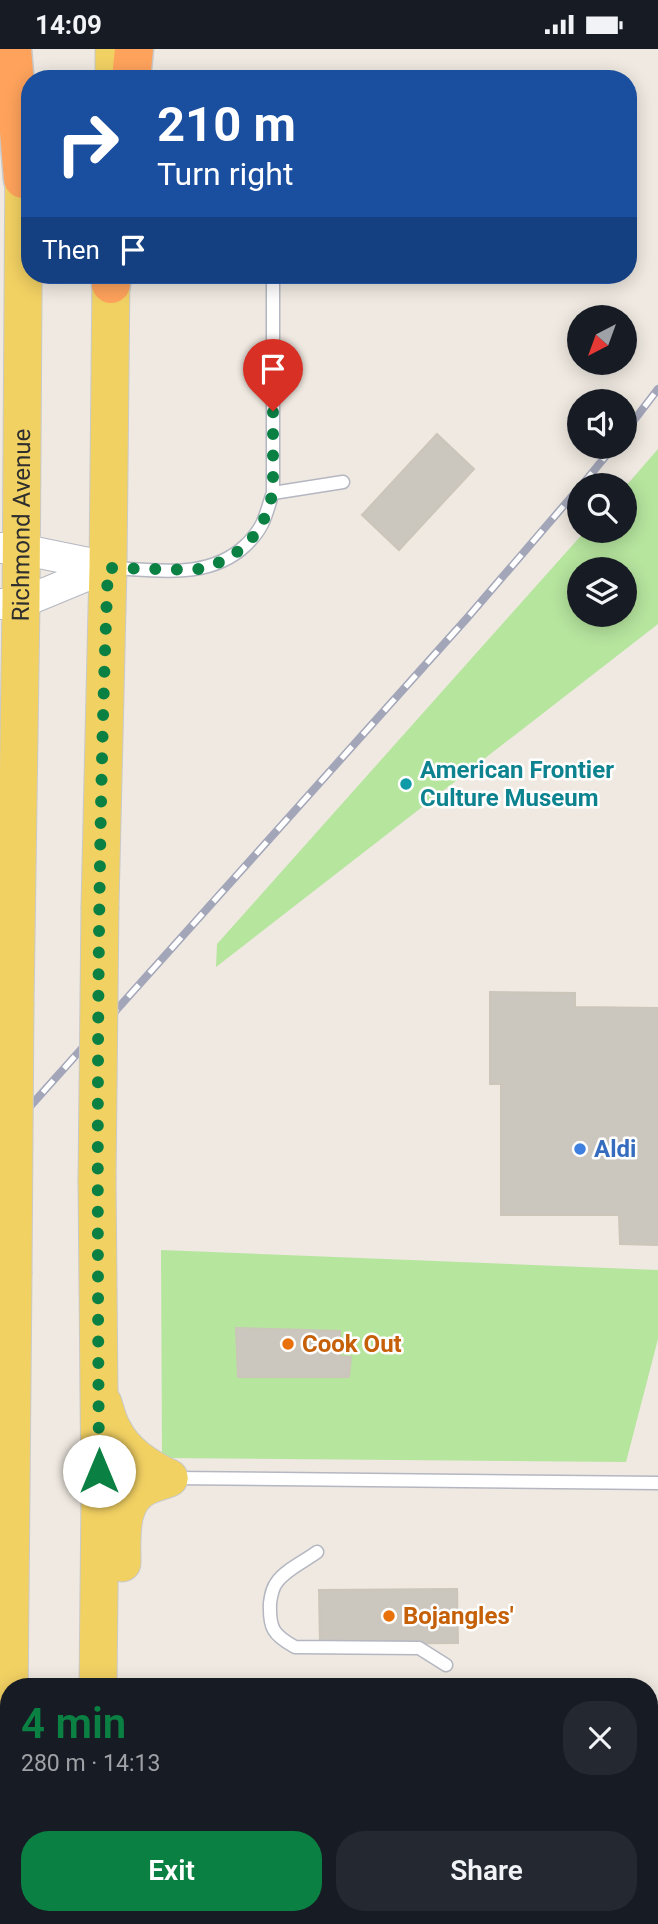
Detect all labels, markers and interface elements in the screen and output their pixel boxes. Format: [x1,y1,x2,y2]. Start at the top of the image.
text: 14:09 [35,10,102,40]
text: 210 m [157,96,296,153]
icon: right [42,98,133,189]
text: Turn right [157,155,293,193]
icon: arrive [114,231,152,269]
text: Then [42,235,100,265]
north arrow [567,305,637,375]
map controls [567,305,637,627]
pin [243,339,303,411]
icon: arrive [254,350,292,388]
button: sound [567,389,637,459]
street label: Richmond Avenue [7,429,36,621]
button: search [567,473,637,543]
button: layers [567,557,637,627]
place label: American Frontier Culture Museum [420,756,614,812]
marker: American Frontier Culture Museum [398,776,414,792]
place label: Aldi [594,1135,636,1163]
marker: Aldi [572,1141,588,1157]
place label: Cook Out [302,1330,402,1358]
marker: Cook Out [280,1336,296,1352]
position arrow [62,1434,136,1508]
place label: Bojangles' [403,1602,514,1630]
marker: Bojangles' [381,1608,397,1624]
text: 4 min [21,1699,126,1748]
button: close [563,1701,637,1775]
text: 280 m · 14:13 [21,1750,160,1777]
button: Exit [21,1831,322,1911]
button: Share [336,1831,637,1911]

